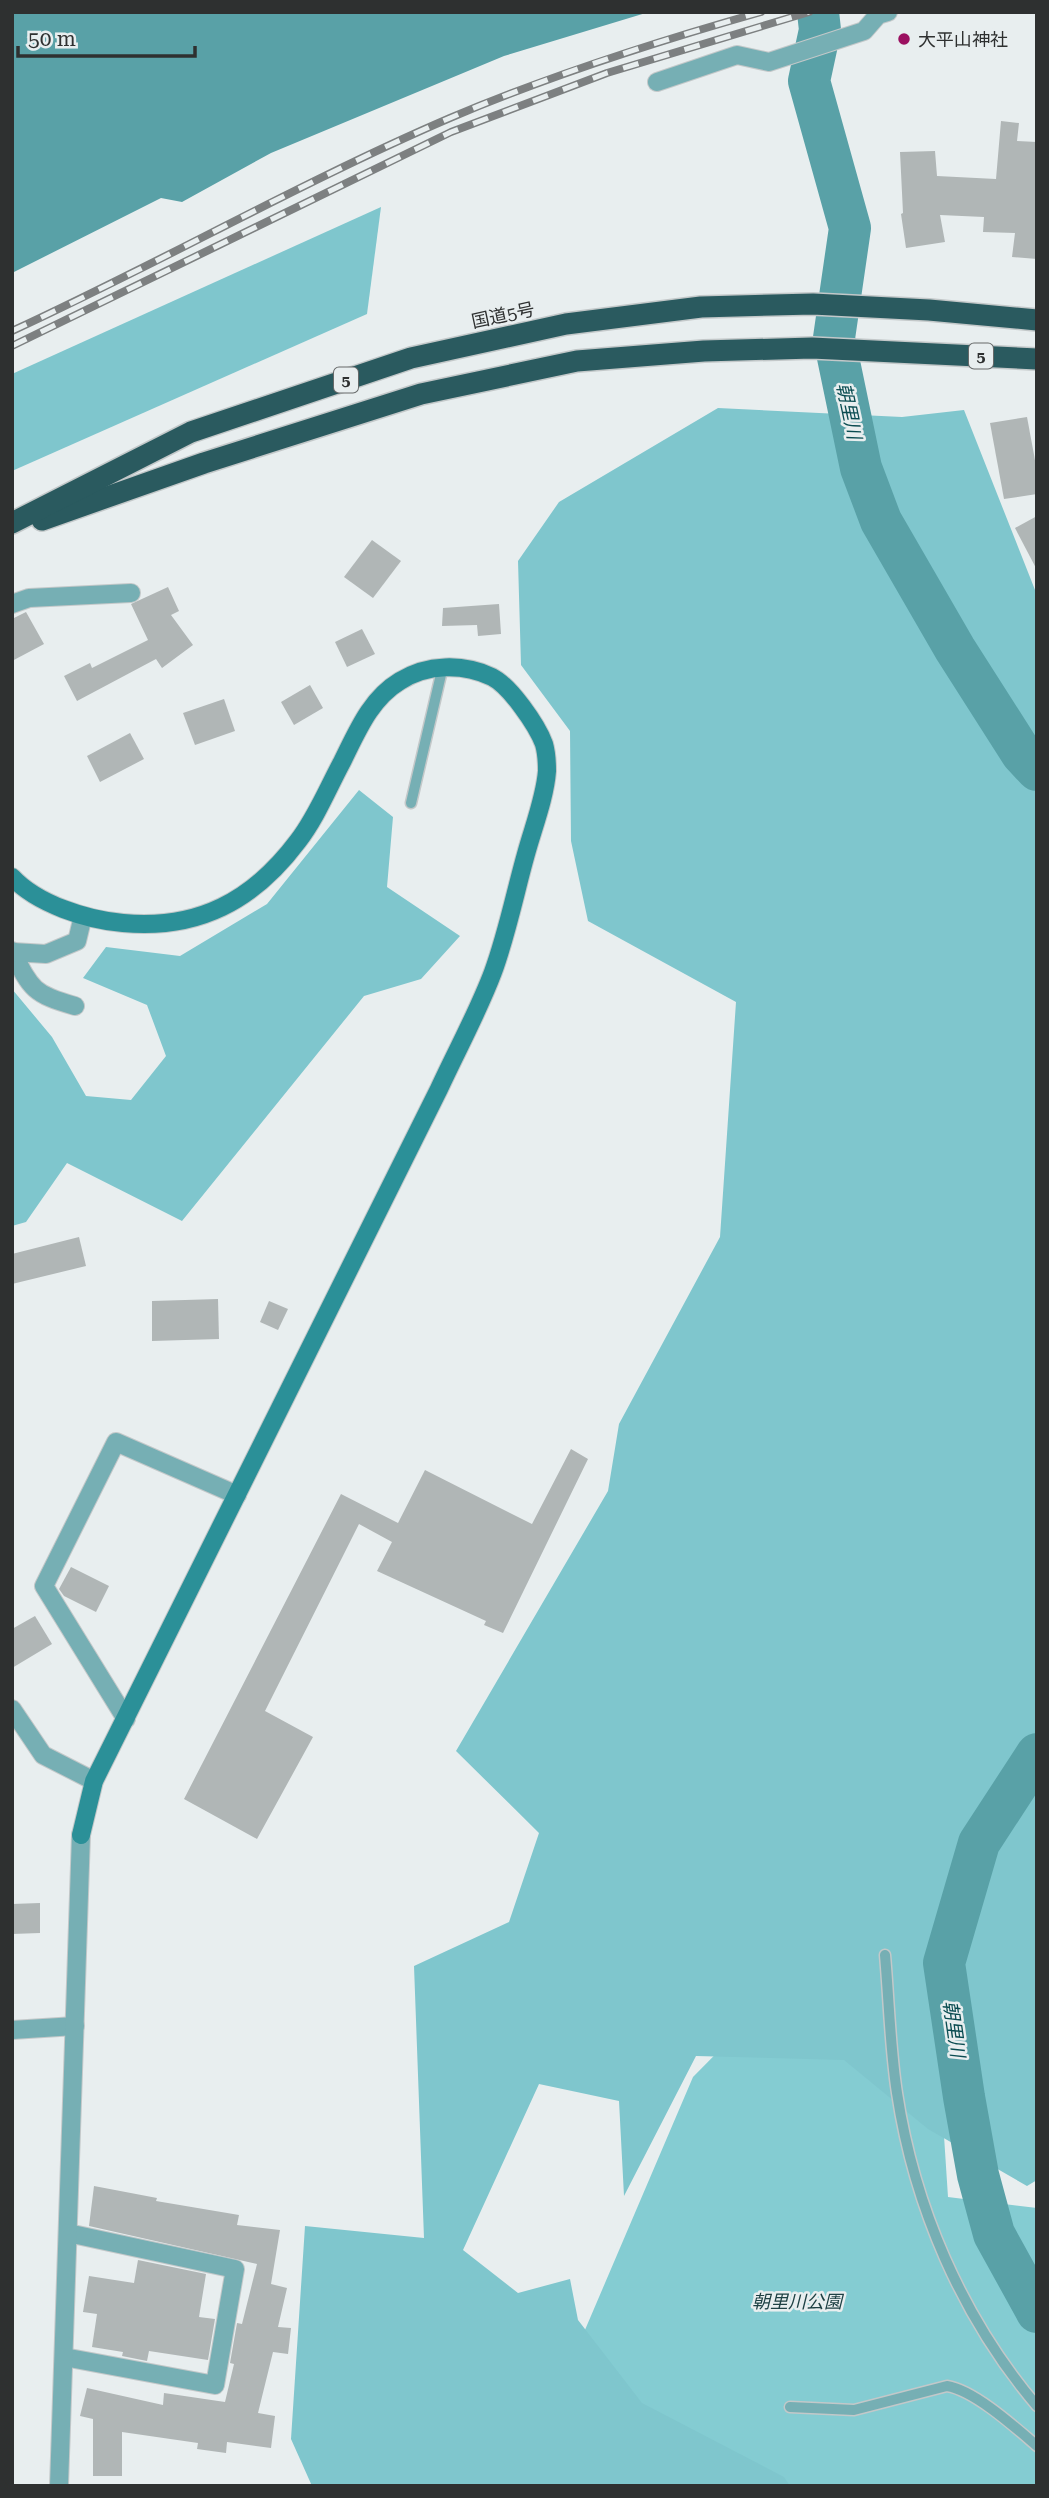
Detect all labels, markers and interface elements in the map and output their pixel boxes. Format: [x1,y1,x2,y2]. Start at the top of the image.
scale bar [18,14,194,58]
text: 50 m [28,27,76,51]
place label: 大平山神社 [918,29,1008,50]
marker: 大平山神社 [896,31,912,47]
street label: 国道5号 [469,298,537,332]
road number: 5 [969,344,993,368]
road number: 5 [334,368,358,392]
water label: 朝里川 [832,381,867,443]
water label: 朝里川 [939,1999,970,2061]
park label: 朝里川公園 [752,2291,845,2312]

